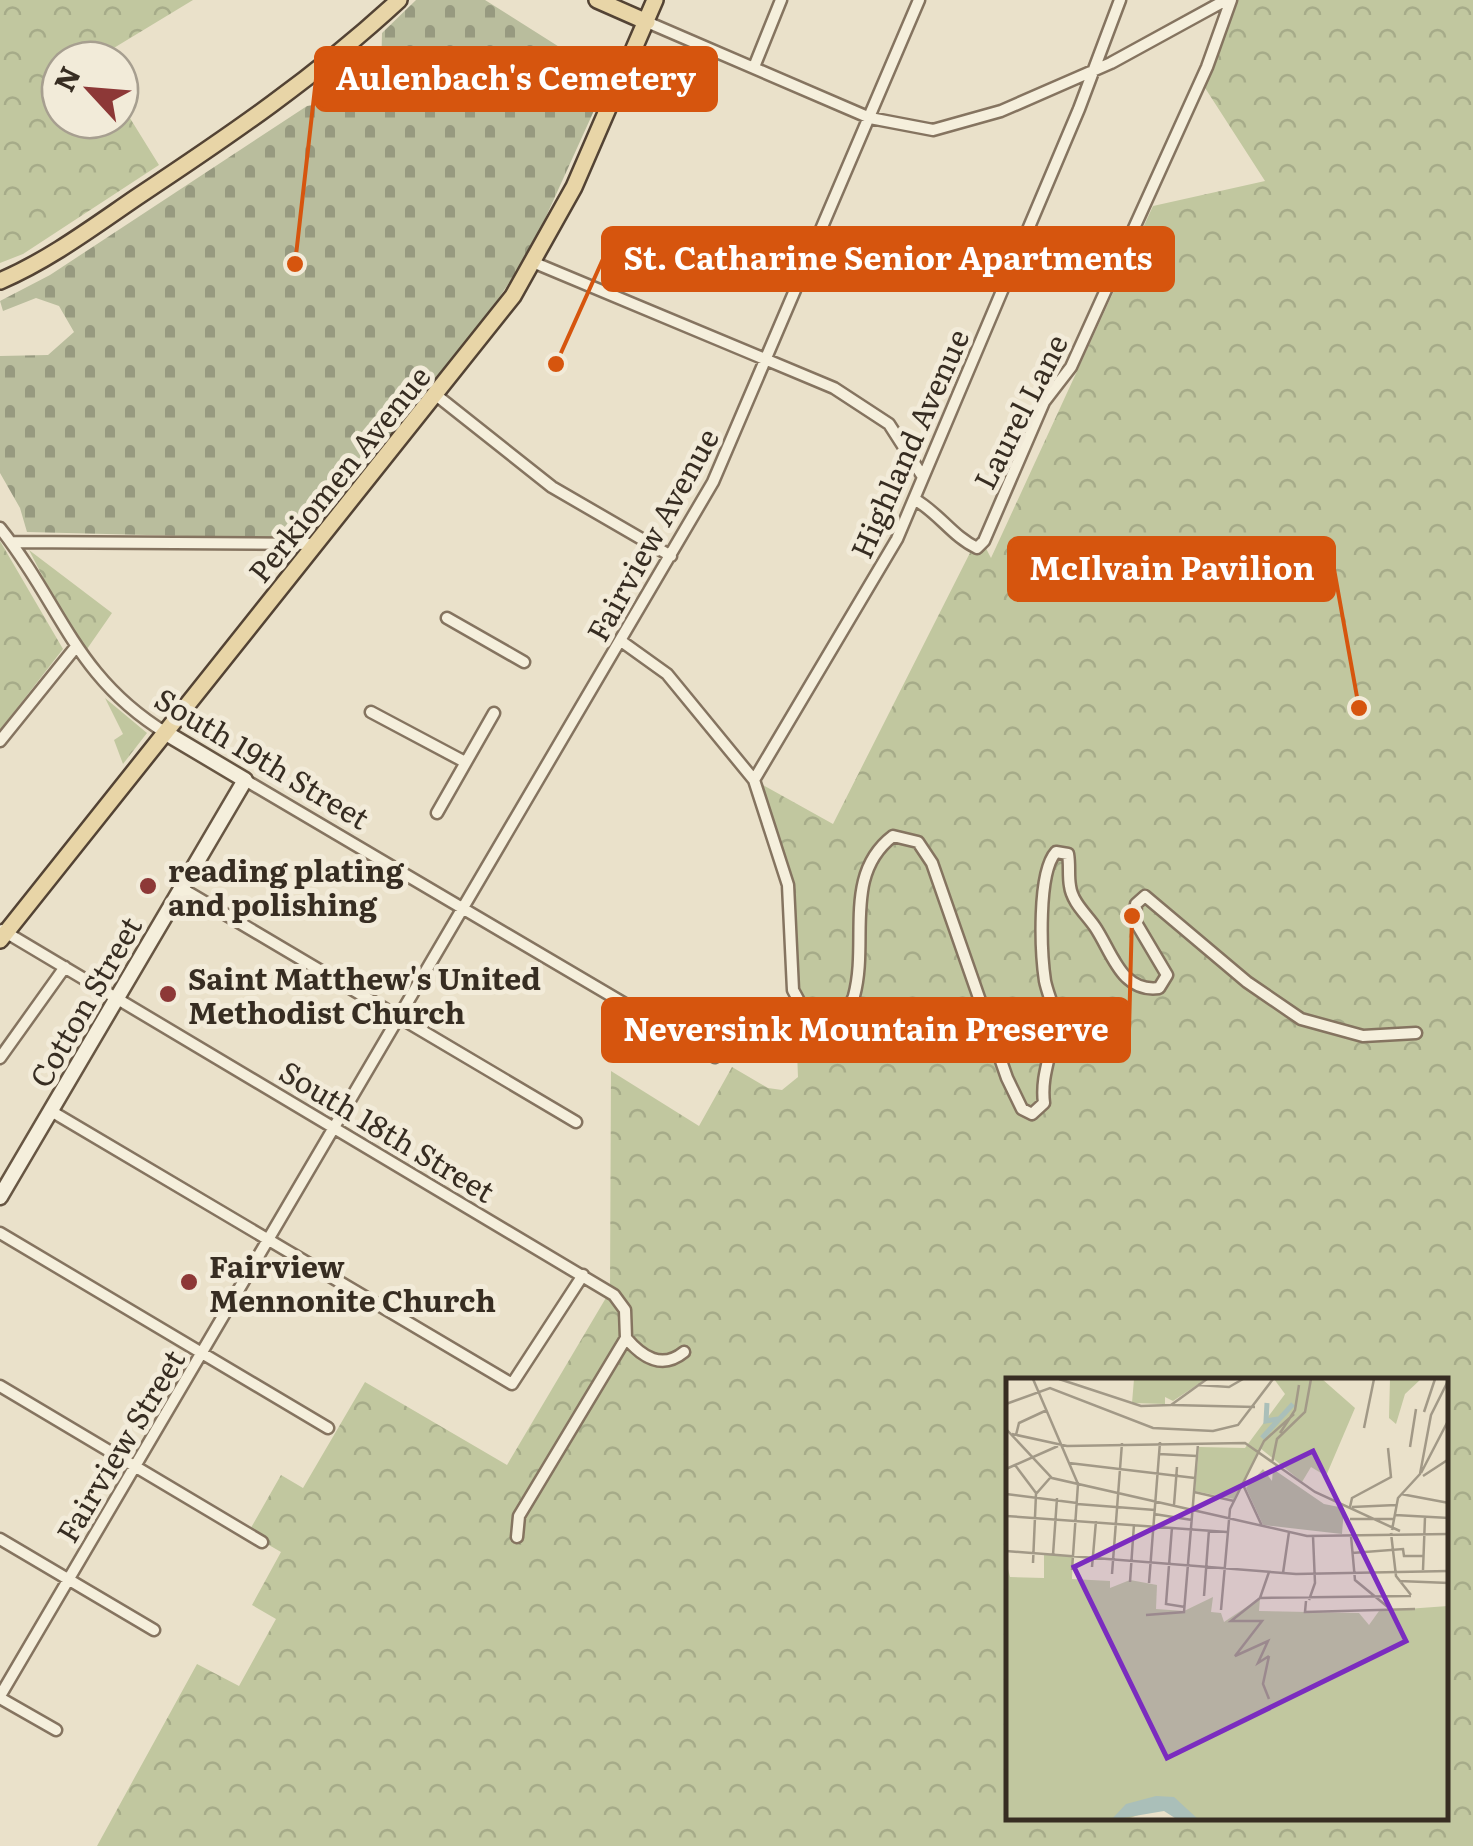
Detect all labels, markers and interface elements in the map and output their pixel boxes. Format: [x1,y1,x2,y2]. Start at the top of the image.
north arrow [40,40,140,140]
callout: Aulenbach's Cemetery [316,48,716,110]
text: Aulenbach's Cemetery [336,52,697,100]
text: N [42,58,90,98]
callout: St. Catharine Senior Apartments [603,228,1173,290]
text: St. Catharine Senior Apartments [623,232,1153,280]
street label: Highland Avenue [838,321,978,565]
street label: Laurel Lane [961,326,1077,496]
street label: Perkiomen Avenue [237,355,439,591]
street label: Fairview Avenue [574,419,728,649]
callout: McIlvain Pavilion [1009,538,1334,600]
text: McIlvain Pavilion [1029,542,1315,590]
street label: South 19th Street [147,676,379,838]
place label: reading plating and polishing [168,847,405,925]
marker: reading plating and polishing [137,875,159,897]
street label: Cotton Street [17,907,151,1095]
place label: Saint Matthew's United Methodist Church [188,955,541,1033]
marker: Saint Matthew's United Methodist Church [157,983,179,1005]
callout: Neversink Mountain Preserve [603,999,1129,1061]
text: Neversink Mountain Preserve [623,1003,1109,1051]
street label: South 18th Street [272,1048,504,1212]
place label: Fairview Mennonite Church [209,1243,496,1321]
marker: Fairview Mennonite Church [178,1271,200,1293]
street label: Fairview Street [44,1340,194,1550]
inset map [1006,1378,1448,1821]

